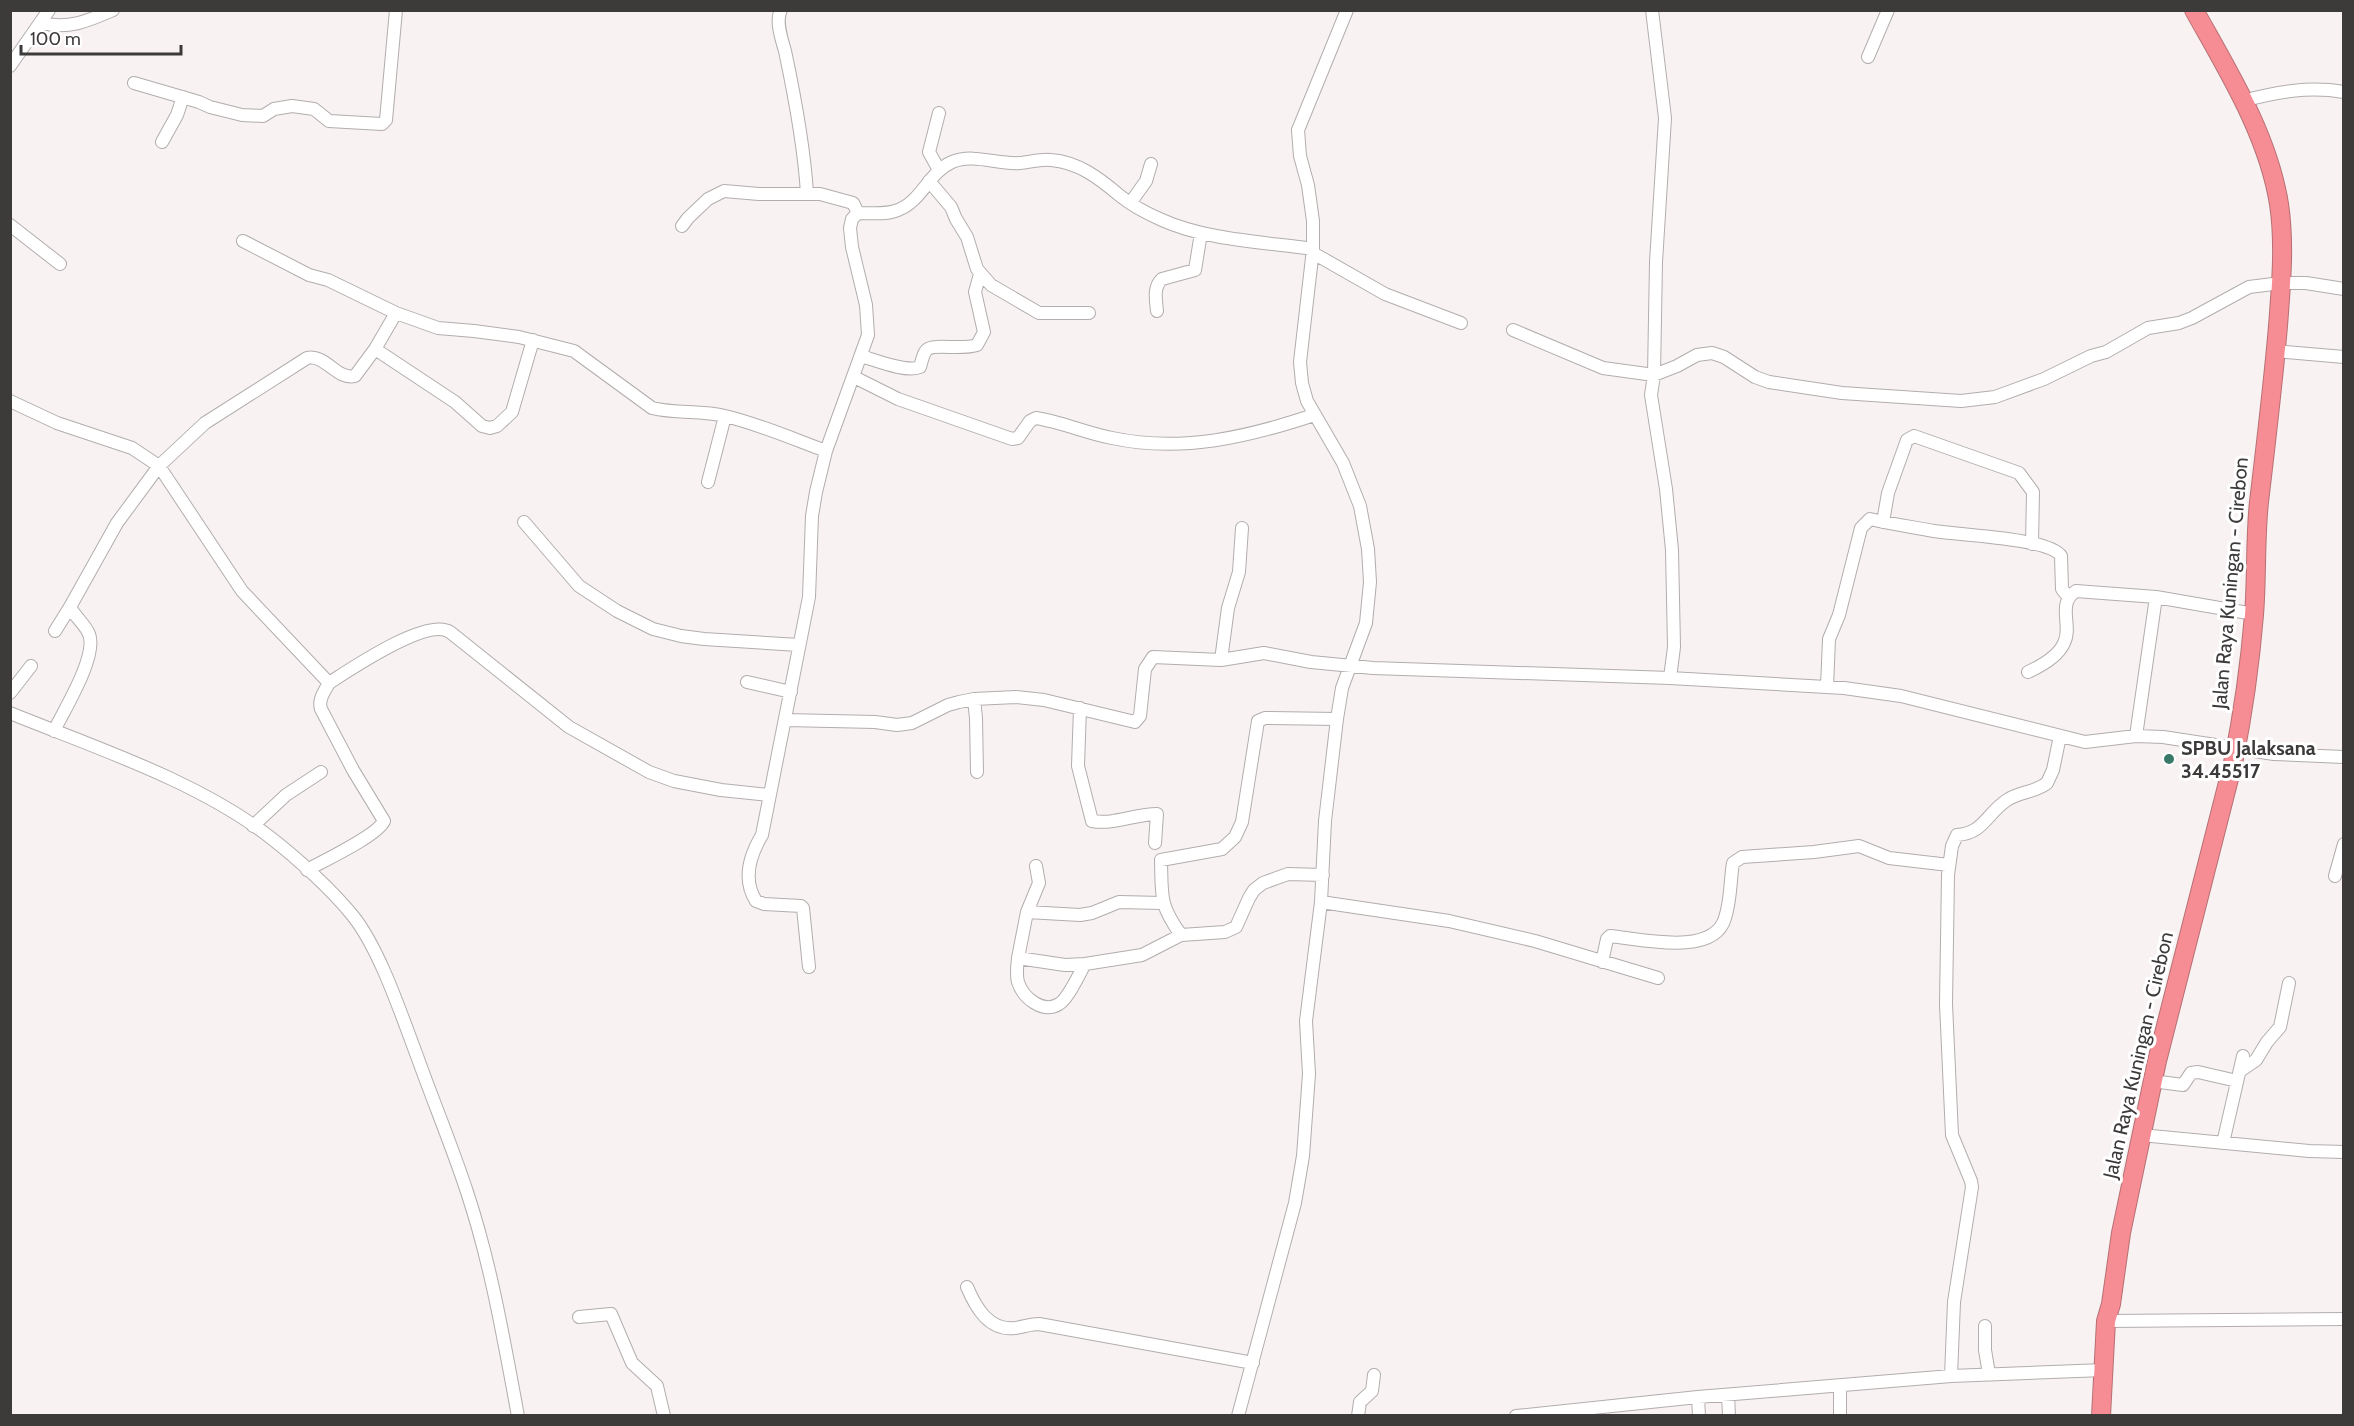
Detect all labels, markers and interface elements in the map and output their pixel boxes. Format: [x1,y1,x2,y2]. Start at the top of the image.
scale bar [21,18,182,56]
text: 100 m [30,28,81,50]
street label: Jalan Raya Kuningan - Cirebon [2207,456,2253,711]
place label: SPBU Jalaksana 34.45517 [2181,736,2316,783]
marker: SPBU Jalaksana 34.45517 [2162,752,2176,766]
street label: Jalan Raya Kuningan - Cirebon [2098,929,2178,1182]

